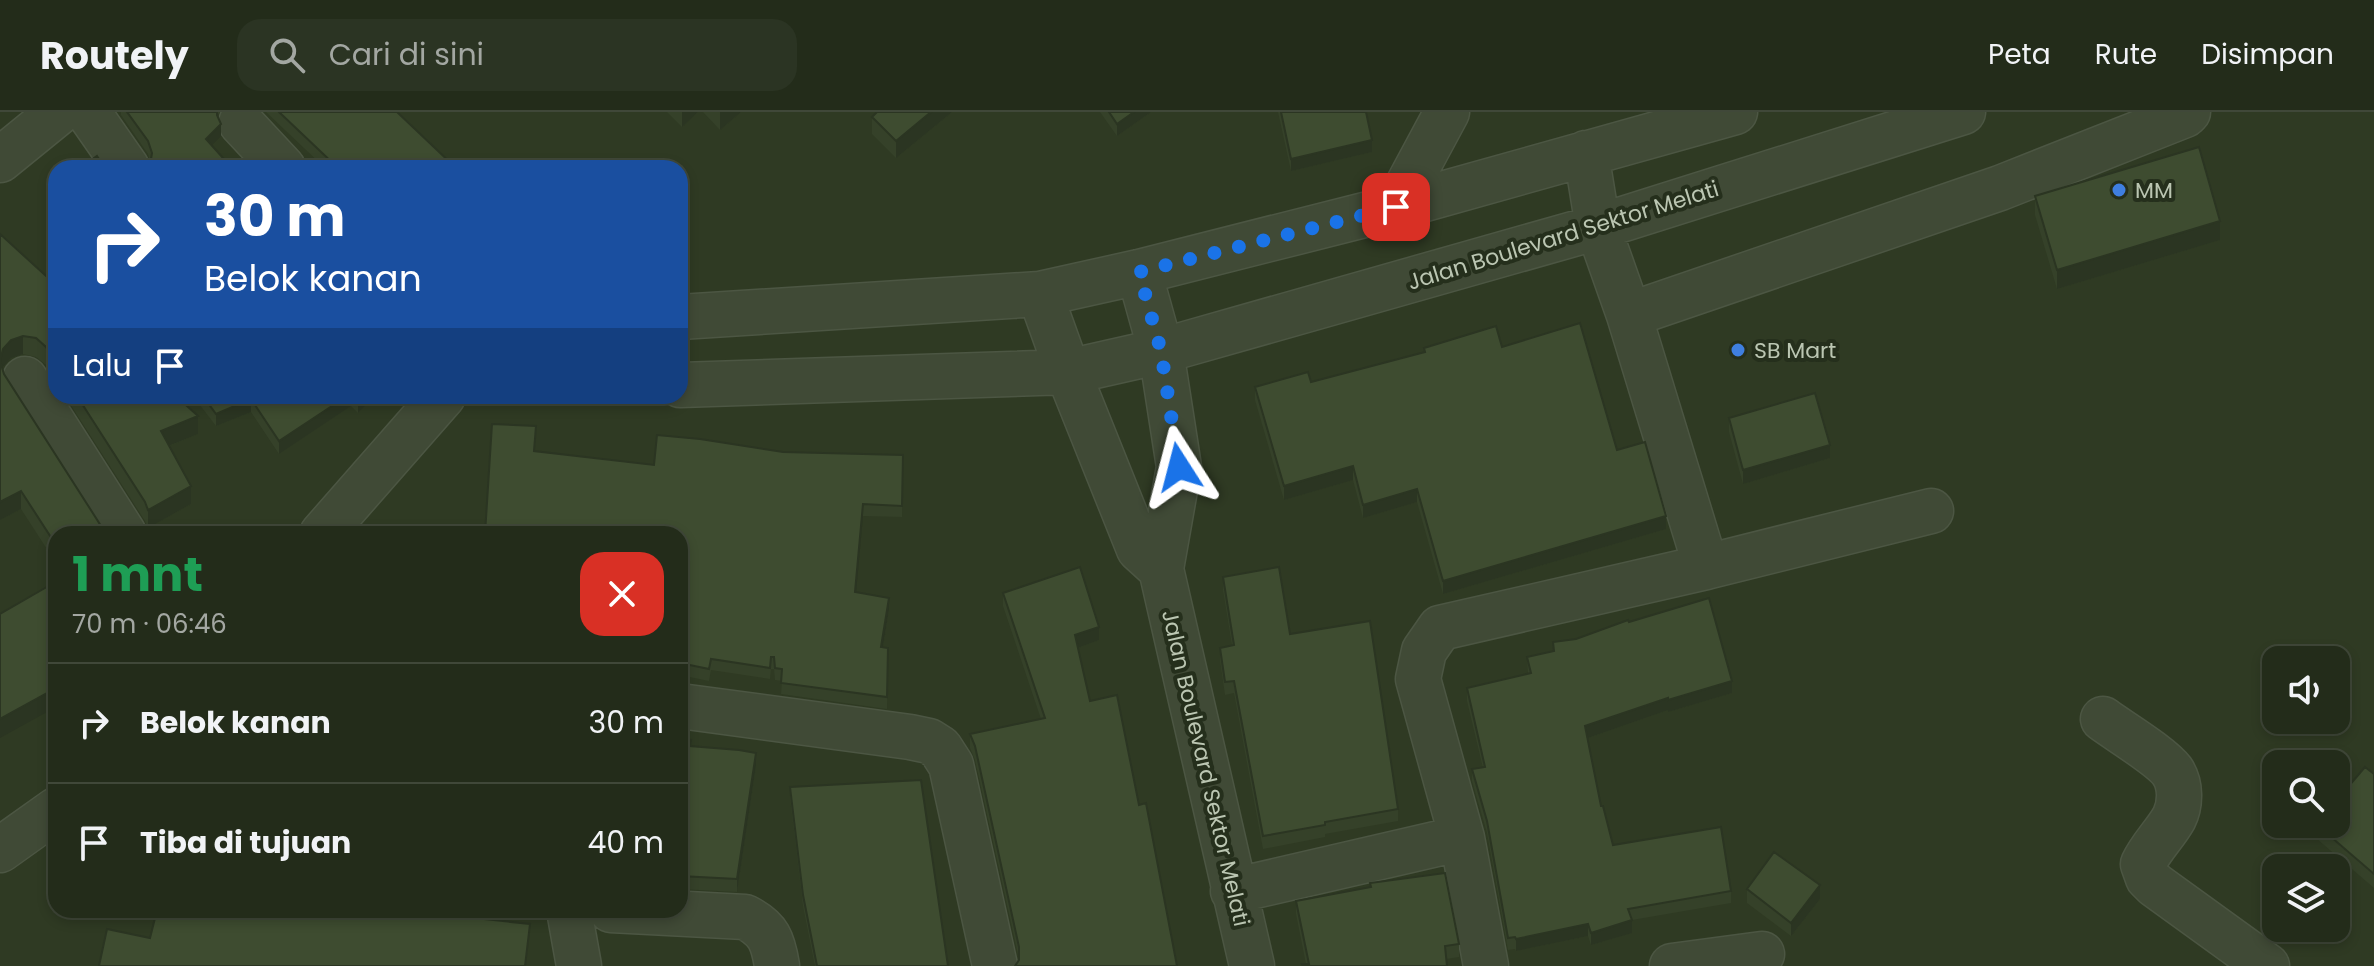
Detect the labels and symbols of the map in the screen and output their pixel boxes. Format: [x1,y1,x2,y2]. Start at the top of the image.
pin [1362,173,1430,241]
street label: Jalan Boulevard Sektor Melati [1404,173,1723,298]
place label: MM [2135,175,2173,206]
marker: MM [2110,181,2128,199]
place label: SB Mart [1754,335,1836,366]
marker: SB Mart [1729,341,1747,359]
position arrow [1137,425,1221,509]
street label: Jalan Boulevard Sektor Melati [1154,607,1257,929]

